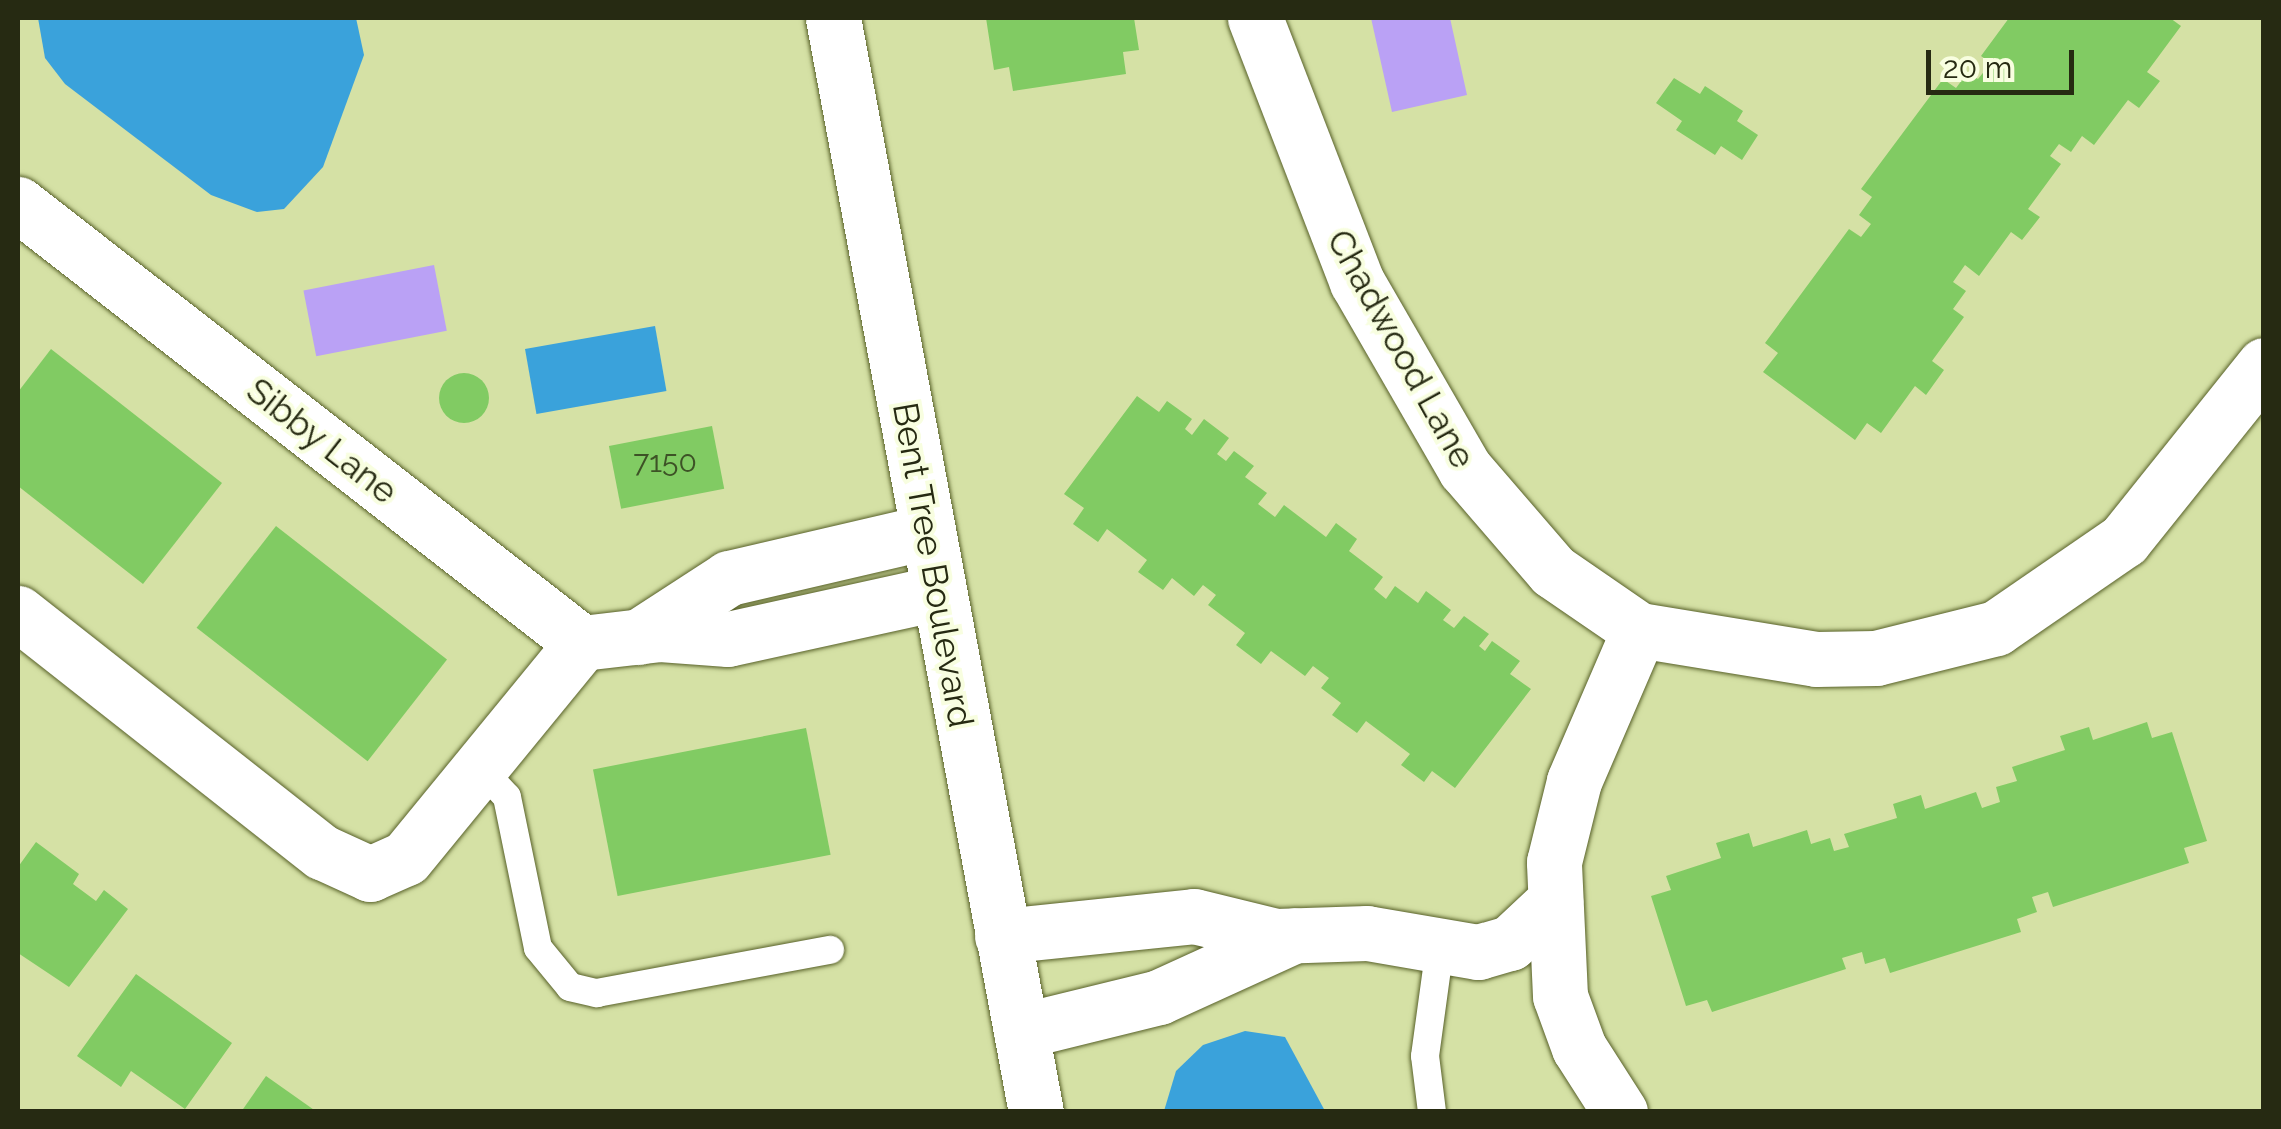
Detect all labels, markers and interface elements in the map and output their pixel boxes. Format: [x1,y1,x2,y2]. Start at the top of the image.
scale bar [1931,30,2078,92]
text: 20 m [1943,50,2012,85]
street label: Chadwood Lane [1318,223,1484,475]
street label: Sibby Lane [238,369,406,513]
street label: Bent Tree Boulevard [884,399,982,731]
house number: 7150 [633,444,697,480]

